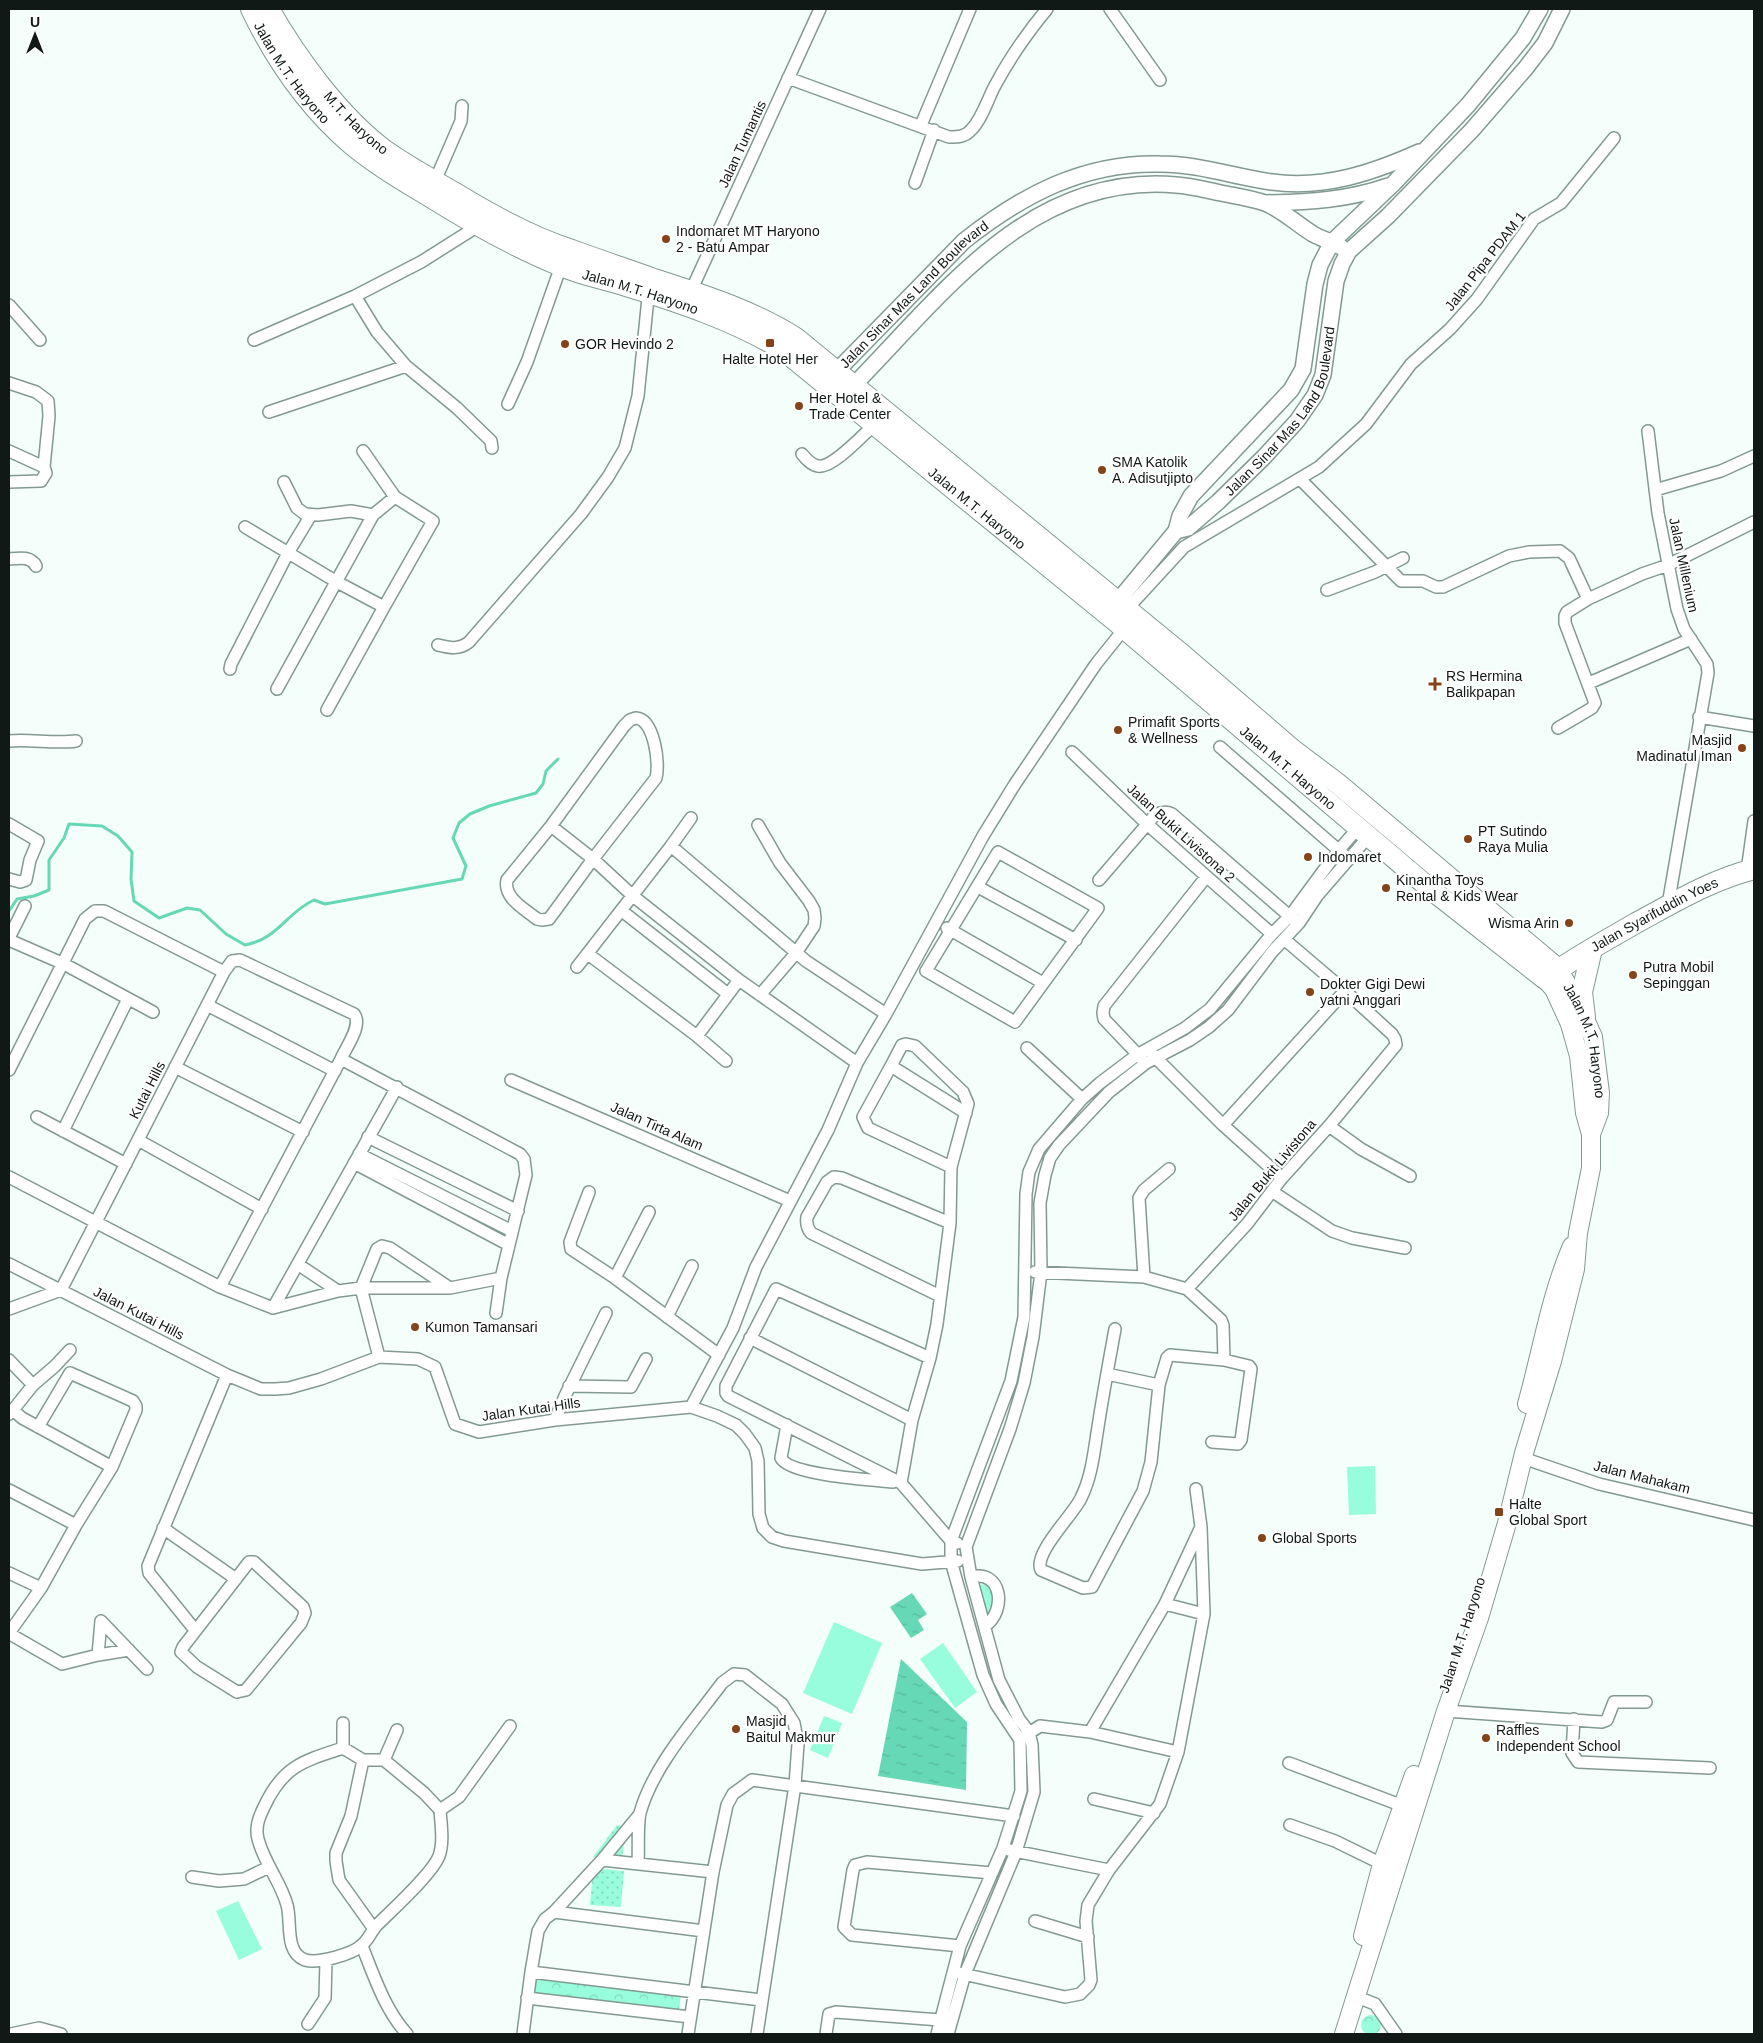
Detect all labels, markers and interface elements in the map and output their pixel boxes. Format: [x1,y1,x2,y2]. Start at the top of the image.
north arrow [10,10,60,60]
text: U [30,14,40,30]
street label: Jalan M.T. Haryono [251,19,333,127]
street label: M.T. Haryono [321,88,391,158]
street label: Jalan Tumantis [715,98,769,190]
street label: Jalan Pipa PDAM 1 [1441,208,1529,314]
street label: Jalan Sinar Mas Land Boulevard [836,217,991,371]
place label: Indomaret MT Haryono 2 - Batu Ampar [676,223,820,255]
marker: Indomaret MT Haryono 2 - Batu Ampar [660,233,672,245]
street label: Jalan M.T. Haryono [580,266,701,317]
street label: Jalan Sinar Mas Land Boulevard [1221,325,1338,499]
place label: GOR Hevindo 2 [575,336,674,352]
marker: Halte Hotel Her [764,337,776,349]
marker: GOR Hevindo 2 [559,338,571,350]
place label: Halte Hotel Her [722,351,818,367]
place label: Her Hotel & Trade Center [809,390,891,422]
marker: Her Hotel & Trade Center [793,400,805,412]
place label: SMA Katolik A. Adisutjipto [1112,454,1193,486]
street label: Jalan M.T. Haryono [925,464,1029,553]
marker: SMA Katolik A. Adisutjipto [1096,464,1108,476]
street label: Jalan Millenium [1666,516,1702,614]
place label: RS Hermina Balikpapan [1446,668,1522,700]
marker: RS Hermina Balikpapan [1428,677,1442,691]
place label: Primafit Sports & Wellness [1128,714,1220,746]
street label: Jalan M.T. Haryono [1237,723,1339,813]
marker: Primafit Sports & Wellness [1112,724,1124,736]
place label: Masjid Madinatul Iman [1636,732,1732,764]
marker: Masjid Madinatul Iman [1736,742,1748,754]
street label: Jalan Bukit Livistona 2 [1124,780,1238,886]
place label: PT Sutindo Raya Mulia [1478,823,1548,855]
marker: PT Sutindo Raya Mulia [1462,833,1474,845]
place label: Indomaret [1318,849,1381,865]
marker: Indomaret [1302,851,1314,863]
place label: Kinantha Toys Rental & Kids Wear [1396,872,1518,904]
street label: Jalan Syarifuddin Yoes [1588,874,1720,955]
marker: Kinantha Toys Rental & Kids Wear [1380,882,1392,894]
place label: Wisma Arin [1488,915,1559,931]
marker: Wisma Arin [1563,917,1575,929]
place label: Putra Mobil Sepinggan [1643,959,1714,991]
marker: Putra Mobil Sepinggan [1627,969,1639,981]
place label: Dokter Gigi Dewi yatni Anggari [1320,976,1425,1008]
street label: Jalan M.T. Haryono [1560,980,1608,1099]
marker: Dokter Gigi Dewi yatni Anggari [1304,986,1316,998]
street label: Kutai Hills [126,1059,168,1121]
street label: Jalan Tirta Alam [608,1098,706,1154]
street label: Jalan Bukit Livistona [1225,1116,1319,1224]
street label: Jalan Kutai Hills [91,1283,187,1343]
place label: Kumon Tamansari [425,1319,538,1335]
marker: Kumon Tamansari [409,1321,421,1333]
street label: Jalan Kutai Hills [481,1394,581,1424]
street label: Jalan Mahakam [1592,1457,1692,1497]
place label: Halte Global Sport [1509,1496,1587,1528]
marker: Halte Global Sport [1493,1506,1505,1518]
place label: Global Sports [1272,1530,1357,1546]
marker: Global Sports [1256,1532,1268,1544]
street label: Jalan M.T. Haryono [1436,1575,1488,1695]
place label: Masjid Baitul Makmur [746,1713,836,1745]
place label: Raffles Independent School [1496,1722,1621,1754]
marker: Masjid Baitul Makmur [730,1723,742,1735]
marker: Raffles Independent School [1480,1732,1492,1744]

